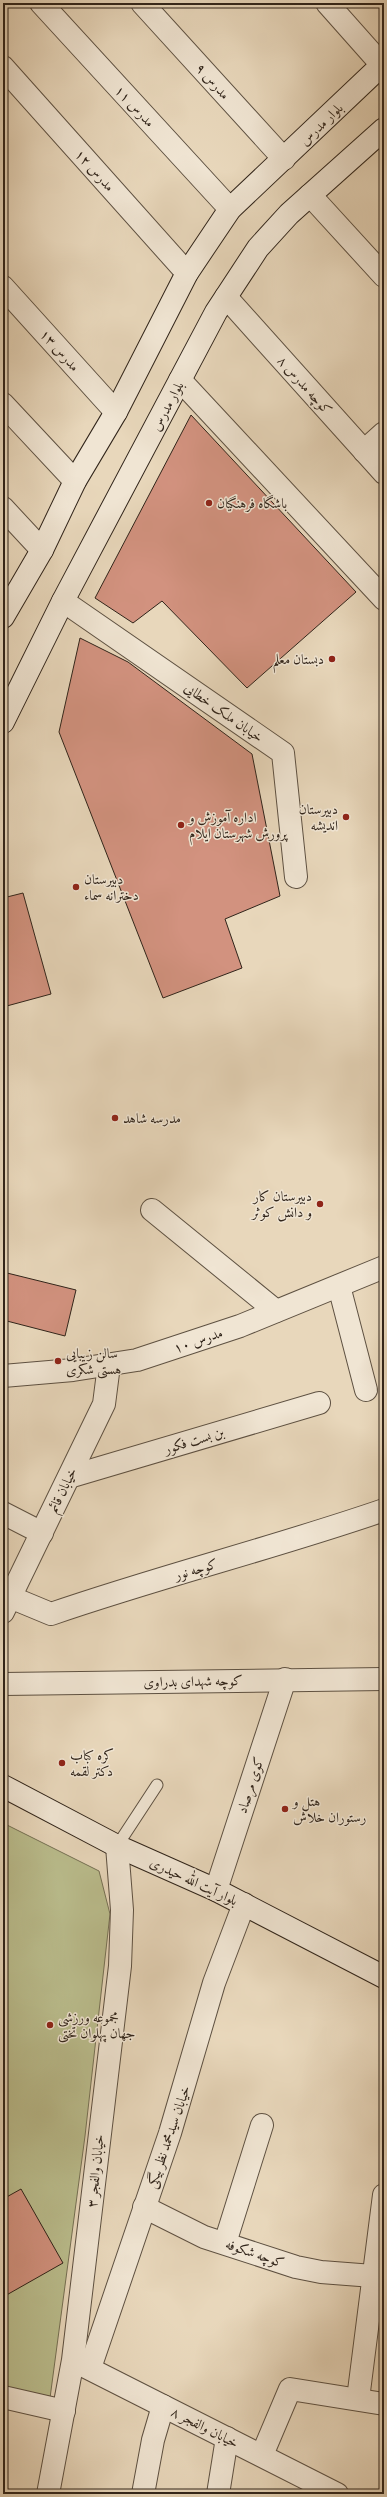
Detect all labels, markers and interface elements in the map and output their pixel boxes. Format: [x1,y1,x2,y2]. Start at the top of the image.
street label: مدرس ۹ [190,60,233,105]
street label: مدرس ۱۱ [109,82,158,133]
street label: بلوار مدرس [296,99,349,151]
street label: مدرس ۱۲ [69,146,118,197]
street label: مدرس ۱۳ [34,326,83,377]
street label: کوچه مدرس ۸ [271,352,336,420]
street label: بلوار مدرس [147,378,190,435]
place label: باشگاه فرهنگیان [217,494,287,515]
marker: باشگاه فرهنگیان [204,498,214,508]
place label: دبستان معلم [273,651,324,674]
marker: دبستان معلم [327,654,337,664]
street label: خیابان ملک خطایی [179,679,267,748]
place label: دبیرستان اندیشه [299,801,338,837]
place label: اداره آموزش و پرورش شهرستان ایلام [187,809,289,846]
marker: دبیرستان اندیشه [341,812,351,822]
marker: اداره آموزش و پرورش شهرستان ایلام [176,820,186,830]
place label: دبیرستان دخترانه سماء [84,871,139,907]
marker: دبیرستان دخترانه سماء [71,882,81,892]
place label: مدرسه شاهد [123,1110,181,1130]
marker: مدرسه شاهد [110,1113,120,1123]
place label: دبیرستان کار و دانش کوثر [250,1188,312,1224]
marker: دبیرستان کار و دانش کوثر [315,1199,325,1209]
street label: مدرس ۱۰ [171,1324,226,1360]
place label: سالن زیبایی هستی شکری [66,1345,121,1381]
marker: سالن زیبایی هستی شکری [53,1356,63,1366]
street label: بن بست فکور [160,1423,227,1461]
street label: خیابان قائم [44,1465,84,1517]
street label: کوچه نور [171,1555,220,1587]
street label: کوچه شهدای بدراوی [143,1672,243,1694]
place label: کره کباب دکتر لقمه [70,1747,114,1783]
street label: کوی مرصاد [233,1755,270,1817]
marker: کره کباب دکتر لقمه [57,1758,67,1768]
place label: هتل و رستوران خلاش [291,1793,366,1829]
marker: هتل و رستوران خلاش [280,1804,290,1814]
street label: بلوار آیت الله حیدری [146,1851,242,1912]
place label: مجموعه ورزشی جهان پهلوان تختی [58,2009,136,2045]
marker: مجموعه ورزشی جهان پهلوان تختی [45,2020,55,2030]
street label: خیابان سیدمحمد نظر بیگی [143,2083,197,2192]
street label: خیابان والفجر ۳ [83,2134,111,2209]
street label: کوچه شکوفه [222,2235,287,2274]
street label: خیابان والفجر ۸ [167,2403,241,2454]

